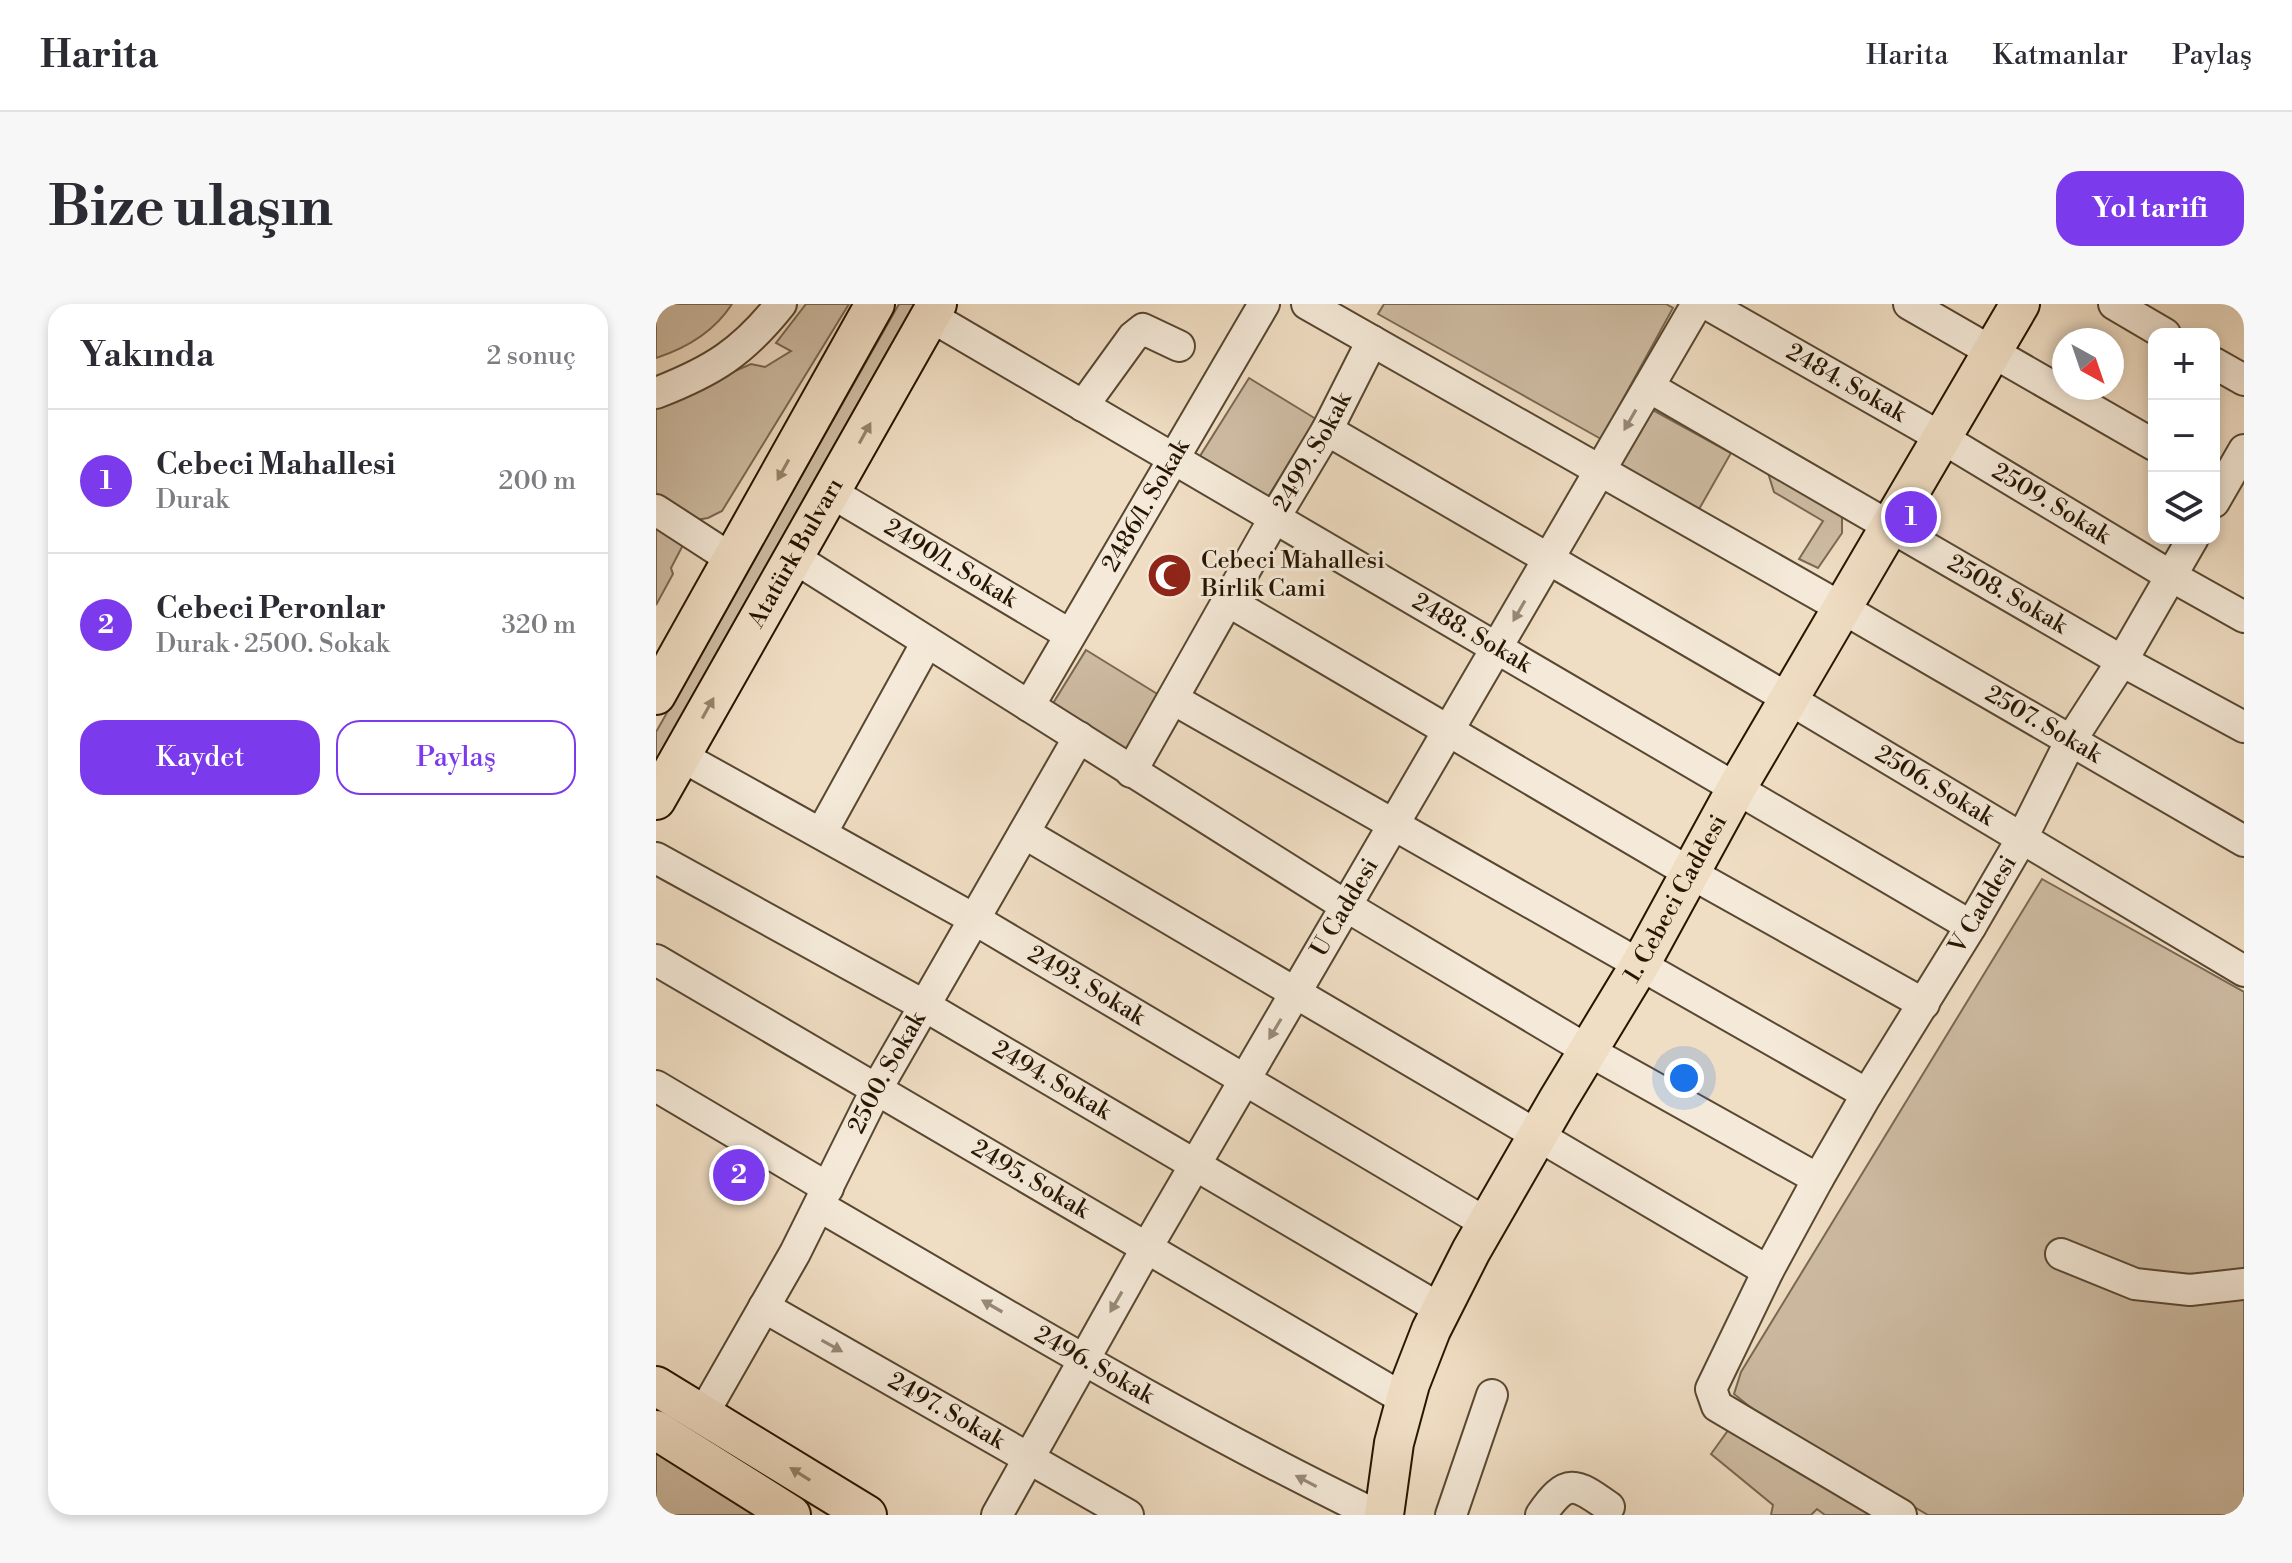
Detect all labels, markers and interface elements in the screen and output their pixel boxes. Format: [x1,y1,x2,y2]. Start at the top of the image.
text: Harita [40,32,158,79]
text: Harita [1866,38,1948,73]
text: Katmanlar [1992,38,2128,73]
text: Paylaş [2172,38,2252,73]
button: Yol tarifi [2056,171,2244,246]
text: Bize ulaşın [48,173,333,243]
north arrow [2052,328,2124,400]
map controls [2148,328,2220,544]
button: + [2148,328,2220,400]
text: Yakında [80,335,214,377]
street label: 2484. Sokak [1781,337,1913,430]
text: 2 sonuç [486,340,576,372]
street label: 2499. Sokak [1267,386,1359,517]
button: − [2148,400,2220,472]
one-way arrow [1623,409,1637,431]
one-way arrow [858,422,872,445]
street label: 2486/1. Sokak [1096,433,1197,577]
text: Cebeci Mahallesi [156,446,396,484]
street label: 2509. Sokak [1986,457,2117,552]
one-way arrow [776,459,790,481]
text: 1 [100,465,112,497]
text: 200 m [499,465,576,497]
button: layers [2148,472,2220,544]
street label: Atatürk Bulvarı [741,473,850,634]
text: Durak [156,484,229,516]
pin: 1 [1885,487,1937,547]
street label: 2490/1. Sokak [879,512,1024,615]
place label: Cebeci Mahallesi Birlik Cami [1200,546,1385,604]
street label: 2508. Sokak [1942,548,2074,642]
mosque icon: Cebeci Mahallesi Birlik Cami [1146,551,1194,599]
street label: 2488. Sokak [1407,587,1538,681]
text: Cebeci Peronlar [156,590,386,628]
one-way arrow [1512,599,1526,622]
text: 2 [98,609,114,641]
text: 320 m [501,609,576,641]
text: Durak · 2500. Sokak [156,628,389,660]
street label: 2507. Sokak [1980,679,2108,771]
one-way arrow [701,697,715,719]
button: Kaydet [80,720,320,795]
button: Paylaş [336,720,576,795]
street label: 2506. Sokak [1870,739,2000,834]
street label: 1. Cebeci Caddesi [1618,809,1734,988]
street label: V Caddesi [1942,850,2024,960]
street label: U Caddesi [1305,853,1386,962]
street label: 2493. Sokak [1022,939,1152,1033]
street label: 2500. Sokak [842,1005,933,1138]
one-way arrow [1268,1018,1282,1040]
street label: 2494. Sokak [987,1034,1118,1128]
your location [1664,1058,1704,1098]
street label: 2495. Sokak [966,1133,1096,1227]
pin: 2 [713,1145,765,1205]
one-way arrow [1109,1291,1123,1313]
one-way arrow [980,1299,1003,1313]
street label: 2496. Sokak [1029,1320,1161,1412]
one-way arrow [821,1338,843,1352]
street label: 2497. Sokak [883,1366,1011,1457]
one-way arrow [789,1467,812,1482]
one-way arrow [1295,1474,1318,1487]

